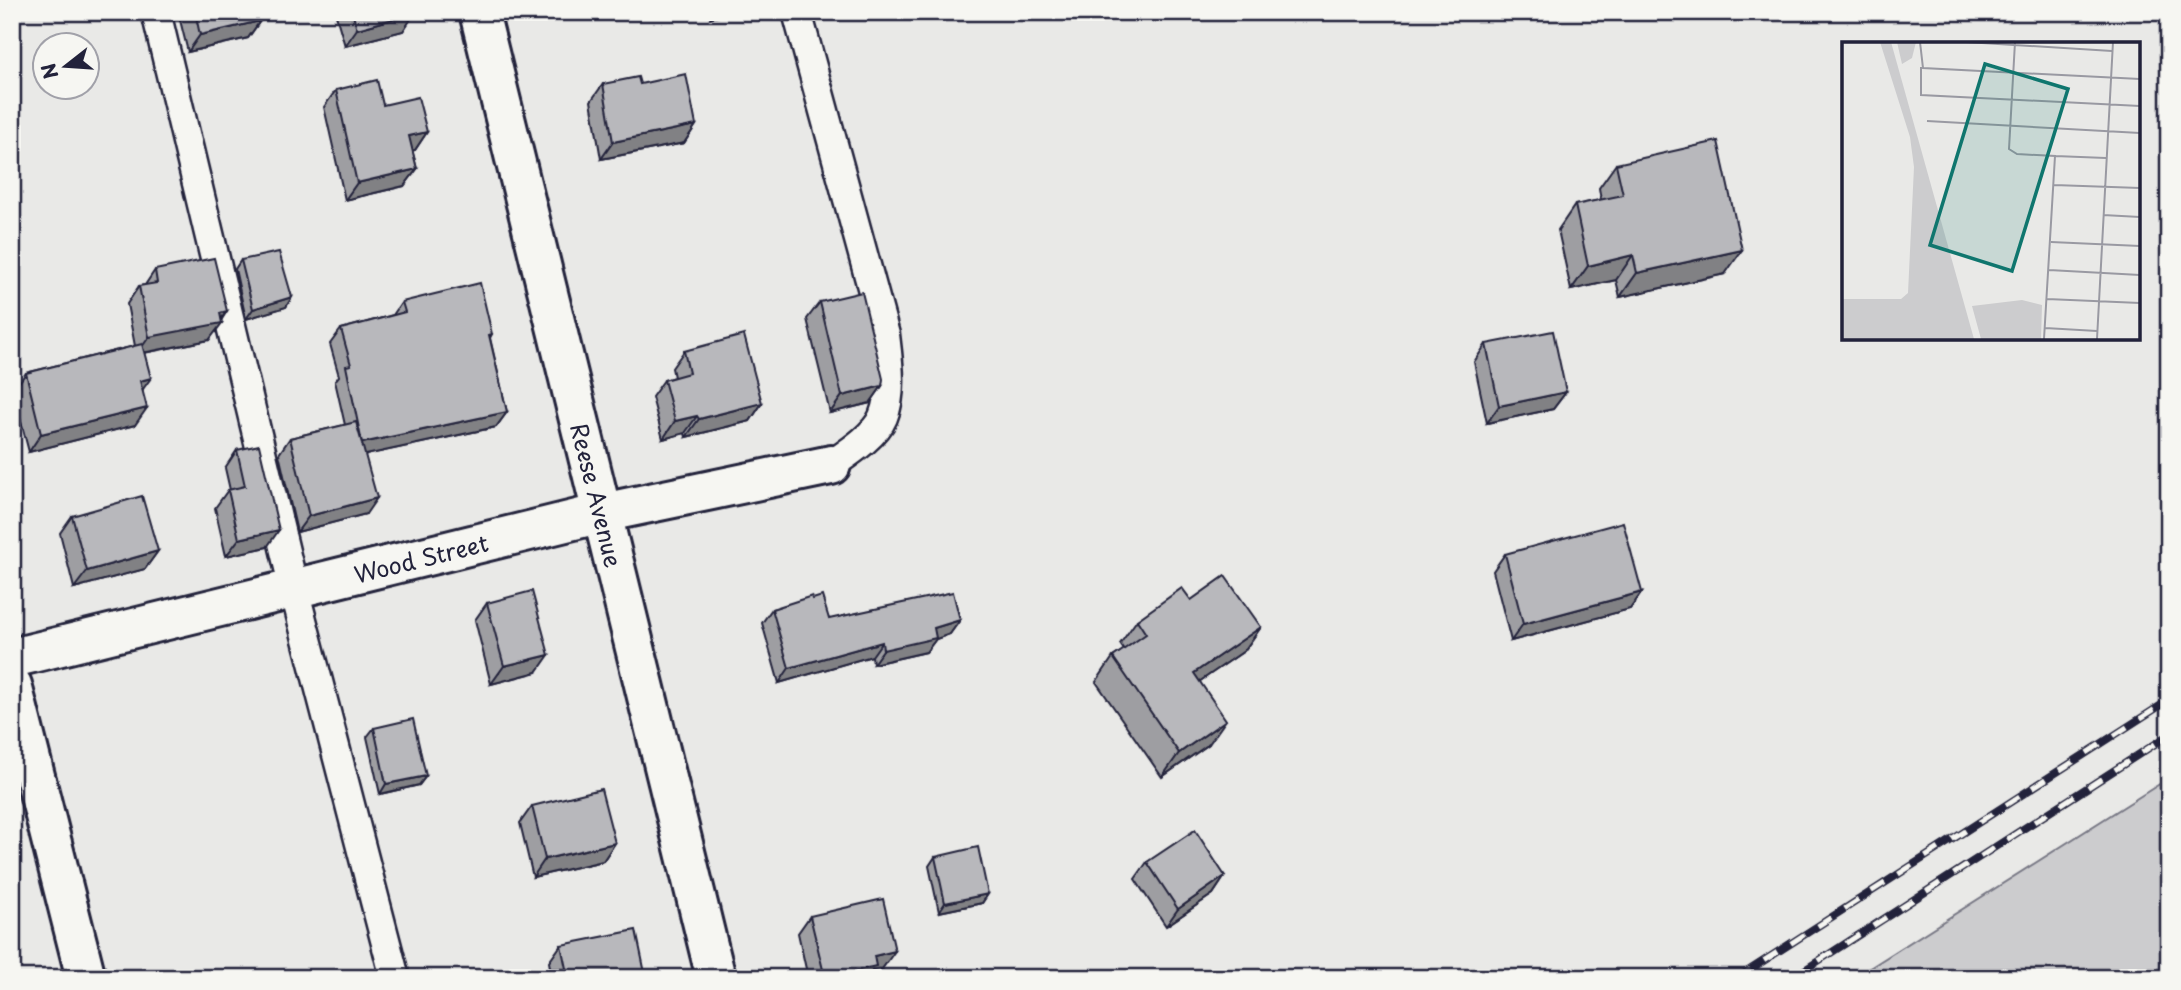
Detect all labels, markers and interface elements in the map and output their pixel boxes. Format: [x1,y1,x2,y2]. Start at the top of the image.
north arrow [32,32,102,102]
inset map [1842,42,2139,340]
text: N [33,60,64,83]
street label: Reese Avenue [562,419,632,571]
street label: Wood Street [350,524,492,592]

